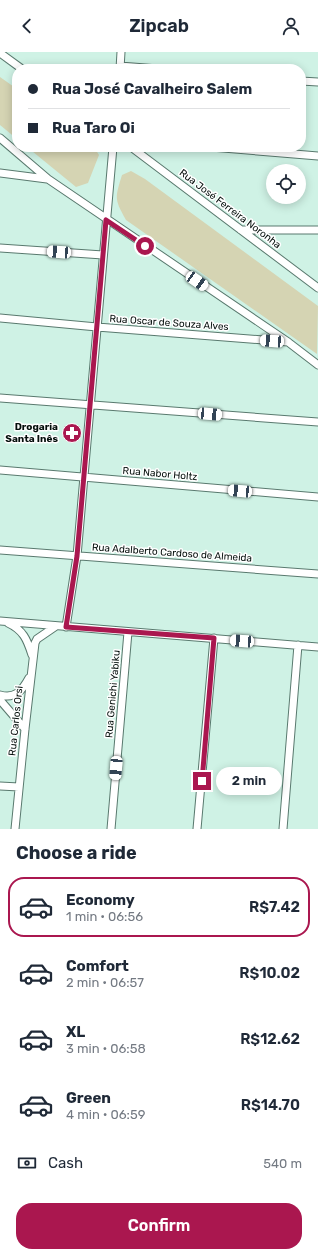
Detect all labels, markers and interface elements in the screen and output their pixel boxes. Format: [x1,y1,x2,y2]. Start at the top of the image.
icon: back [16,15,38,37]
text: Zipcab [129,15,189,37]
icon: person [280,15,302,37]
text: Rua José Cavalheiro Salem [52,80,252,98]
text: Rua Taro Oi [52,119,135,137]
map controls [266,164,306,204]
button: locate [266,164,306,204]
street label: Rua José Ferreira Noronha [177,167,283,251]
route start [136,237,154,255]
car [47,245,71,259]
car [184,269,210,293]
street label: Rua Oscar de Souza Alves [109,313,229,333]
car [260,334,284,348]
car [198,407,222,421]
place label: Drogaria Santa Inês [5,421,58,445]
pharmacy icon: Drogaria Santa Inês [61,422,83,444]
street label: Rua Nabor Holtz [122,465,198,483]
car [228,484,252,498]
street label: Rua Adalberto Cardoso de Almeida [92,541,252,565]
car [230,634,254,648]
street label: Rua Genichi Yabiku [103,650,123,738]
street label: Rua Carlos Orsi [6,685,26,757]
car [109,756,123,780]
callout: 2 min [216,767,282,795]
route end [193,772,211,790]
text: 2 min [232,773,266,788]
text: Choose a ride [16,842,137,864]
icon: car [18,889,54,925]
text: Economy [66,891,135,909]
text: R$7.42 [249,898,300,916]
text: 1 min · 06:56 [66,909,143,924]
icon: car [18,955,54,991]
text: Comfort [66,957,129,975]
text: R$10.02 [239,964,300,982]
text: 2 min · 06:57 [66,975,144,990]
icon: car [18,1021,54,1057]
text: XL [66,1023,85,1041]
text: R$12.62 [240,1030,300,1048]
text: 3 min · 06:58 [66,1041,146,1056]
icon: car [18,1087,54,1123]
text: Green [66,1089,111,1107]
text: R$14.70 [241,1096,300,1114]
text: 4 min · 06:59 [66,1107,145,1122]
icon: cash [16,1152,38,1174]
text: Cash [48,1154,83,1172]
text: 540 m [263,1156,302,1171]
button: Confirm [16,1203,302,1249]

